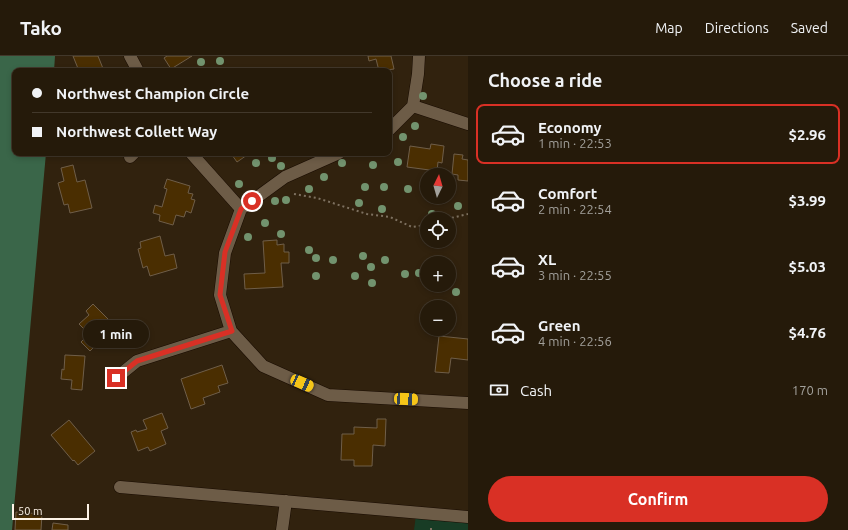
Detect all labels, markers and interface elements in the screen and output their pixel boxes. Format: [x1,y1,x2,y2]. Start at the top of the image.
text: Tako [20,17,62,39]
text: Map [655,20,683,36]
text: Directions [705,20,769,36]
text: Saved [791,20,828,36]
text: Choose a ride [488,70,602,90]
text: Northwest Champion Circle [56,85,249,102]
icon: car [490,116,526,152]
text: Economy [538,119,602,136]
text: Northwest Collett Way [56,123,217,140]
text: $2.96 [788,126,826,143]
text: 1 min · 22:53 [538,136,612,150]
north arrow [420,168,456,204]
map controls [420,168,456,336]
icon: car [490,182,526,218]
text: Comfort [538,185,597,202]
route start [243,192,261,210]
text: $3.99 [788,192,826,209]
text: 2 min · 22:54 [538,202,612,216]
button: locate [420,212,456,248]
icon: car [490,248,526,284]
text: XL [538,251,556,268]
button: + [420,256,456,292]
text: $5.03 [788,258,826,275]
text: 3 min · 22:55 [538,268,612,282]
button: − [420,300,456,336]
icon: car [490,314,526,350]
text: Green [538,317,580,334]
callout: 1 min [83,320,149,348]
text: $4.76 [788,324,826,341]
text: 1 min [100,327,132,341]
text: 4 min · 22:56 [538,334,612,348]
route end [107,369,125,387]
car [289,373,315,393]
icon: cash [488,379,510,401]
text: Cash [520,382,552,399]
text: 170 m [792,383,828,397]
car [394,392,418,406]
button: Confirm [488,476,828,522]
scale bar [12,502,89,521]
text: 50 m [18,505,42,517]

